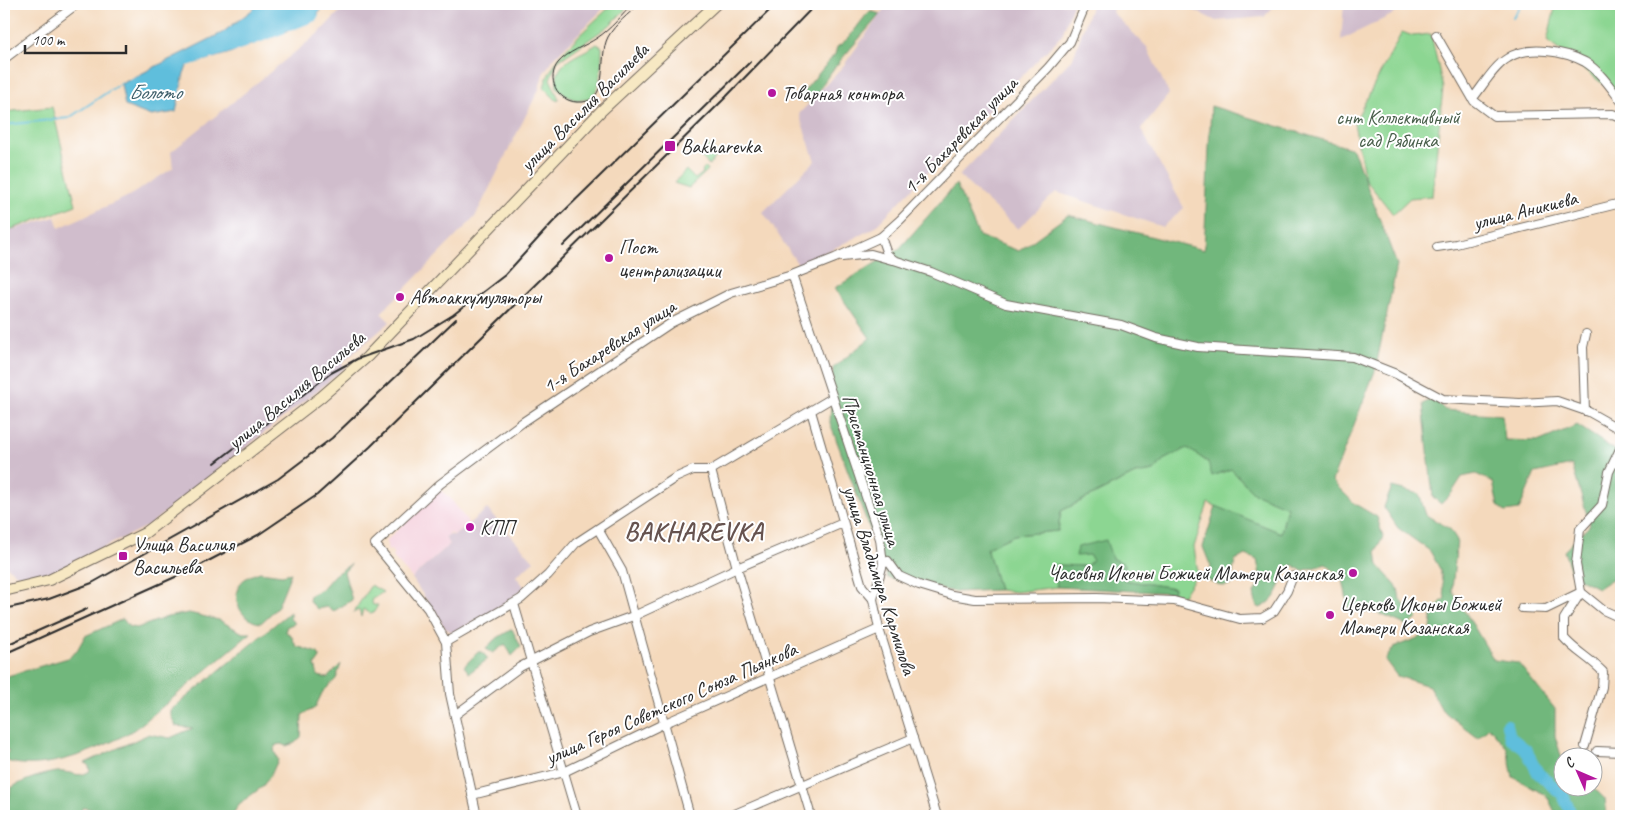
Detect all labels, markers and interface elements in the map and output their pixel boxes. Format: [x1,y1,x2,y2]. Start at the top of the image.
scale bar [25,22,126,54]
text: 100 m [32,31,66,50]
street label: улица Василия Васильева [514,36,655,178]
street label: 1-я Бахаревская улица [898,70,1024,199]
water label: Болото [129,79,184,105]
place label: Товарная контора [782,81,904,106]
marker: Товарная контора [766,87,778,99]
park label: снт Коллективный сад Рябинка [1336,105,1462,153]
place label: Bakharevka [681,134,762,159]
marker: Bakharevka [663,139,677,153]
street label: улица Аникиева [1470,185,1581,236]
place label: Пост централизации [619,235,722,283]
marker: Пост централизации [603,252,615,264]
place label: Автоаккумуляторы [410,285,543,310]
marker: Автоаккумуляторы [394,291,406,303]
street label: 1-я Бахаревская улица [538,293,682,399]
street label: улица Василия Васильева [222,324,372,456]
street label: Пристанционная улица [837,391,907,551]
street label: улица Владимира Кармилова [837,482,922,680]
place label: КПП [480,515,518,540]
district label: BAKHAREVKA [624,516,765,548]
marker: КПП [464,521,476,533]
place label: Улица Василия Васильева [133,532,236,580]
marker: Улица Василия Васильева [117,550,129,562]
place label: Часовня Иконы Божией Матери Казанская [1048,561,1344,586]
marker: Часовня Иконы Божией Матери Казанская [1347,567,1359,579]
place label: Церковь Иконы Божией Матери Казанская [1340,592,1503,640]
marker: Церковь Иконы Божией Матери Казанская [1324,609,1336,621]
street label: улица Героя Советского Союза Пьянкова [541,636,802,771]
north arrow [1552,748,1602,798]
text: С [1561,753,1579,772]

